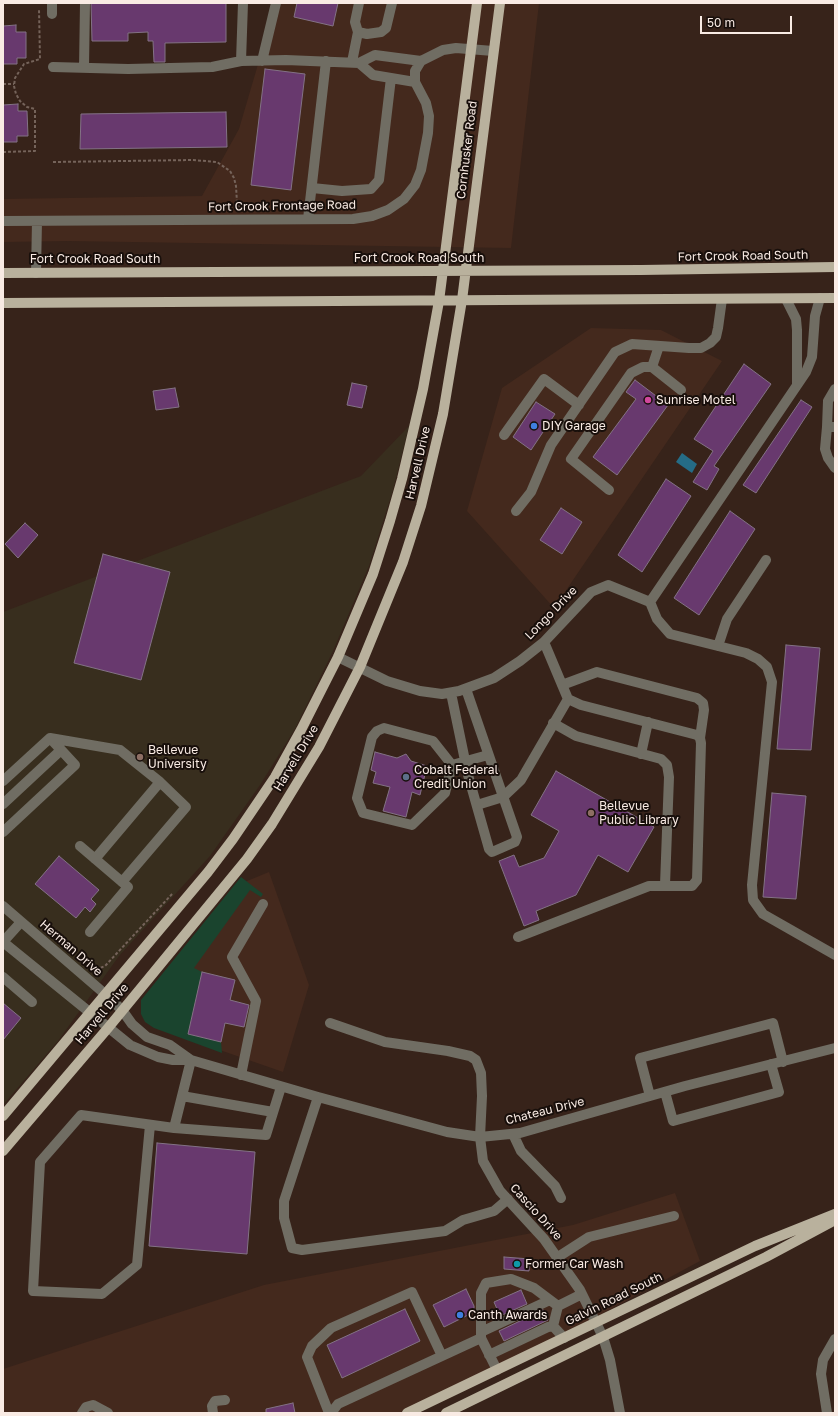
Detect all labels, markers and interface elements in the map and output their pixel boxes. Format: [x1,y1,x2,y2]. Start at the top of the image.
scale bar [702,8,794,34]
text: 50 m [707,15,735,30]
street label: Cornhusker Road [454,100,480,200]
street label: Fort Crook Frontage Road [208,198,356,214]
street label: Fort Crook Road South [678,248,808,264]
street label: Fort Crook Road South [354,251,484,265]
street label: Fort Crook Road South [30,252,160,266]
place label: Sunrise Motel [656,393,736,407]
marker: Sunrise Motel [643,395,653,405]
place label: DIY Garage [542,419,606,433]
marker: DIY Garage [529,421,539,431]
street label: Harvell Drive [403,425,433,501]
street label: Longo Drive [522,583,580,643]
street label: Harvell Drive [271,722,321,794]
place label: Bellevue University [148,743,207,771]
marker: Bellevue University [135,752,145,762]
place label: Cobalt Federal Credit Union [414,763,498,791]
marker: Cobalt Federal Credit Union [401,772,411,782]
place label: Bellevue Public Library [599,799,679,827]
marker: Bellevue Public Library [586,808,596,818]
street label: Herman Drive [37,917,105,979]
street label: Harvell Drive [72,981,132,1047]
street label: Chateau Drive [504,1094,586,1128]
street label: Cascio Drive [507,1181,565,1243]
place label: Former Car Wash [525,1257,623,1271]
marker: Former Car Wash [512,1259,522,1269]
street label: Galvin Road South [563,1269,665,1329]
place label: Canth Awards [468,1308,547,1322]
marker: Canth Awards [455,1310,465,1320]

